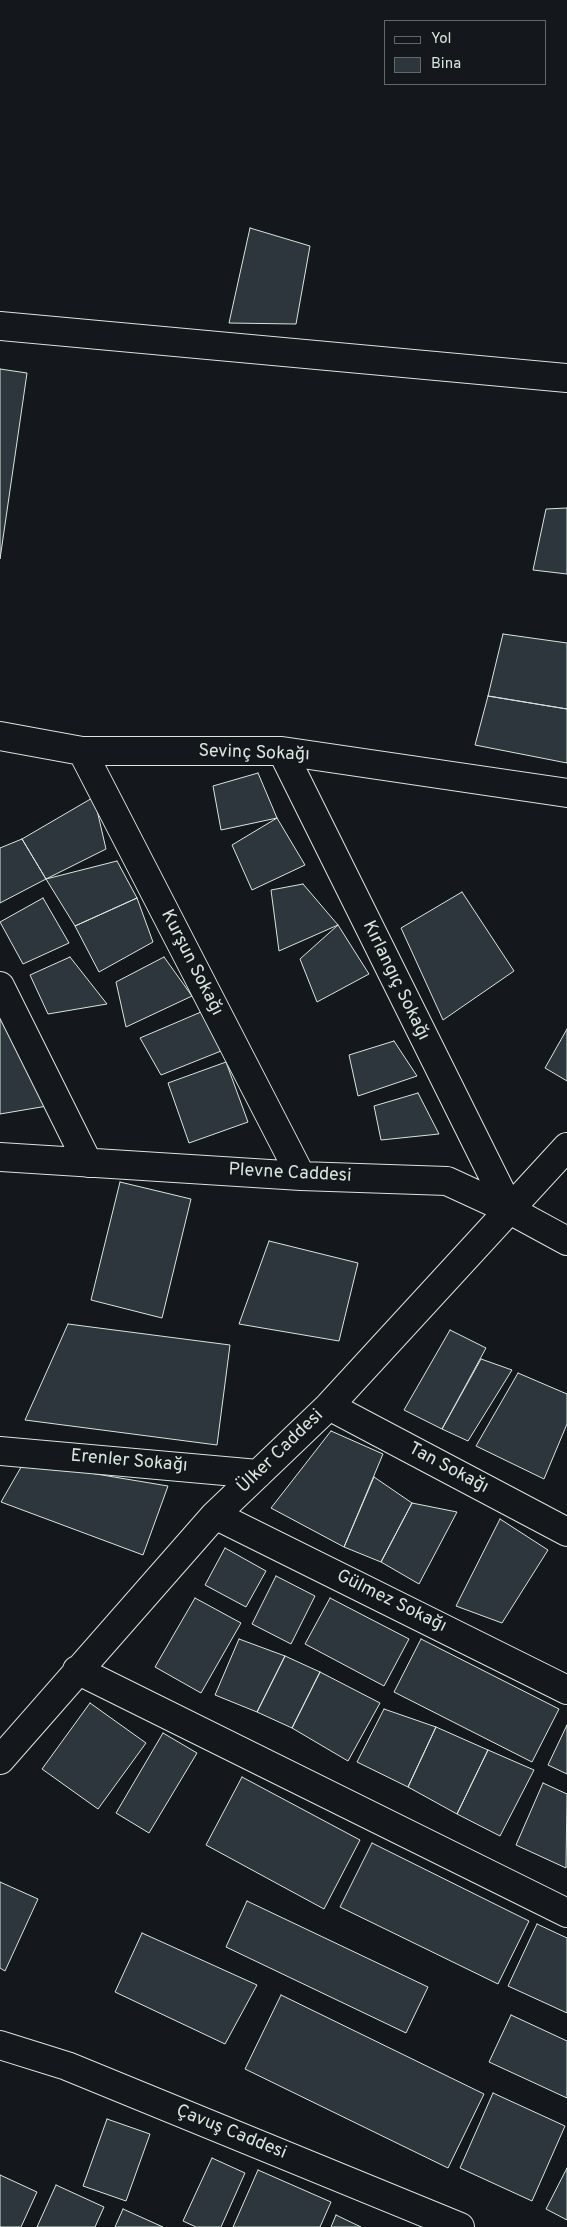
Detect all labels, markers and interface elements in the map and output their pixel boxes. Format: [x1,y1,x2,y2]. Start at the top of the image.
legend [384,20,547,85]
text: Yol [431,30,452,49]
text: Bina [431,55,461,74]
street label: Sevinç Sokağı [198,741,310,767]
street label: Kurşun Sokağı [155,906,227,1020]
street label: Kırlangıç Sokağı [357,918,433,1044]
street label: Plevne Caddesi [228,1160,352,1188]
street label: Ülker Caddesi [233,1406,329,1498]
street label: Tan Sokağı [404,1439,492,1499]
street label: Erenler Sokağı [70,1446,188,1478]
street label: Gülmez Sokağı [332,1566,450,1638]
street label: Çavuş Caddesi [173,2101,289,2165]

